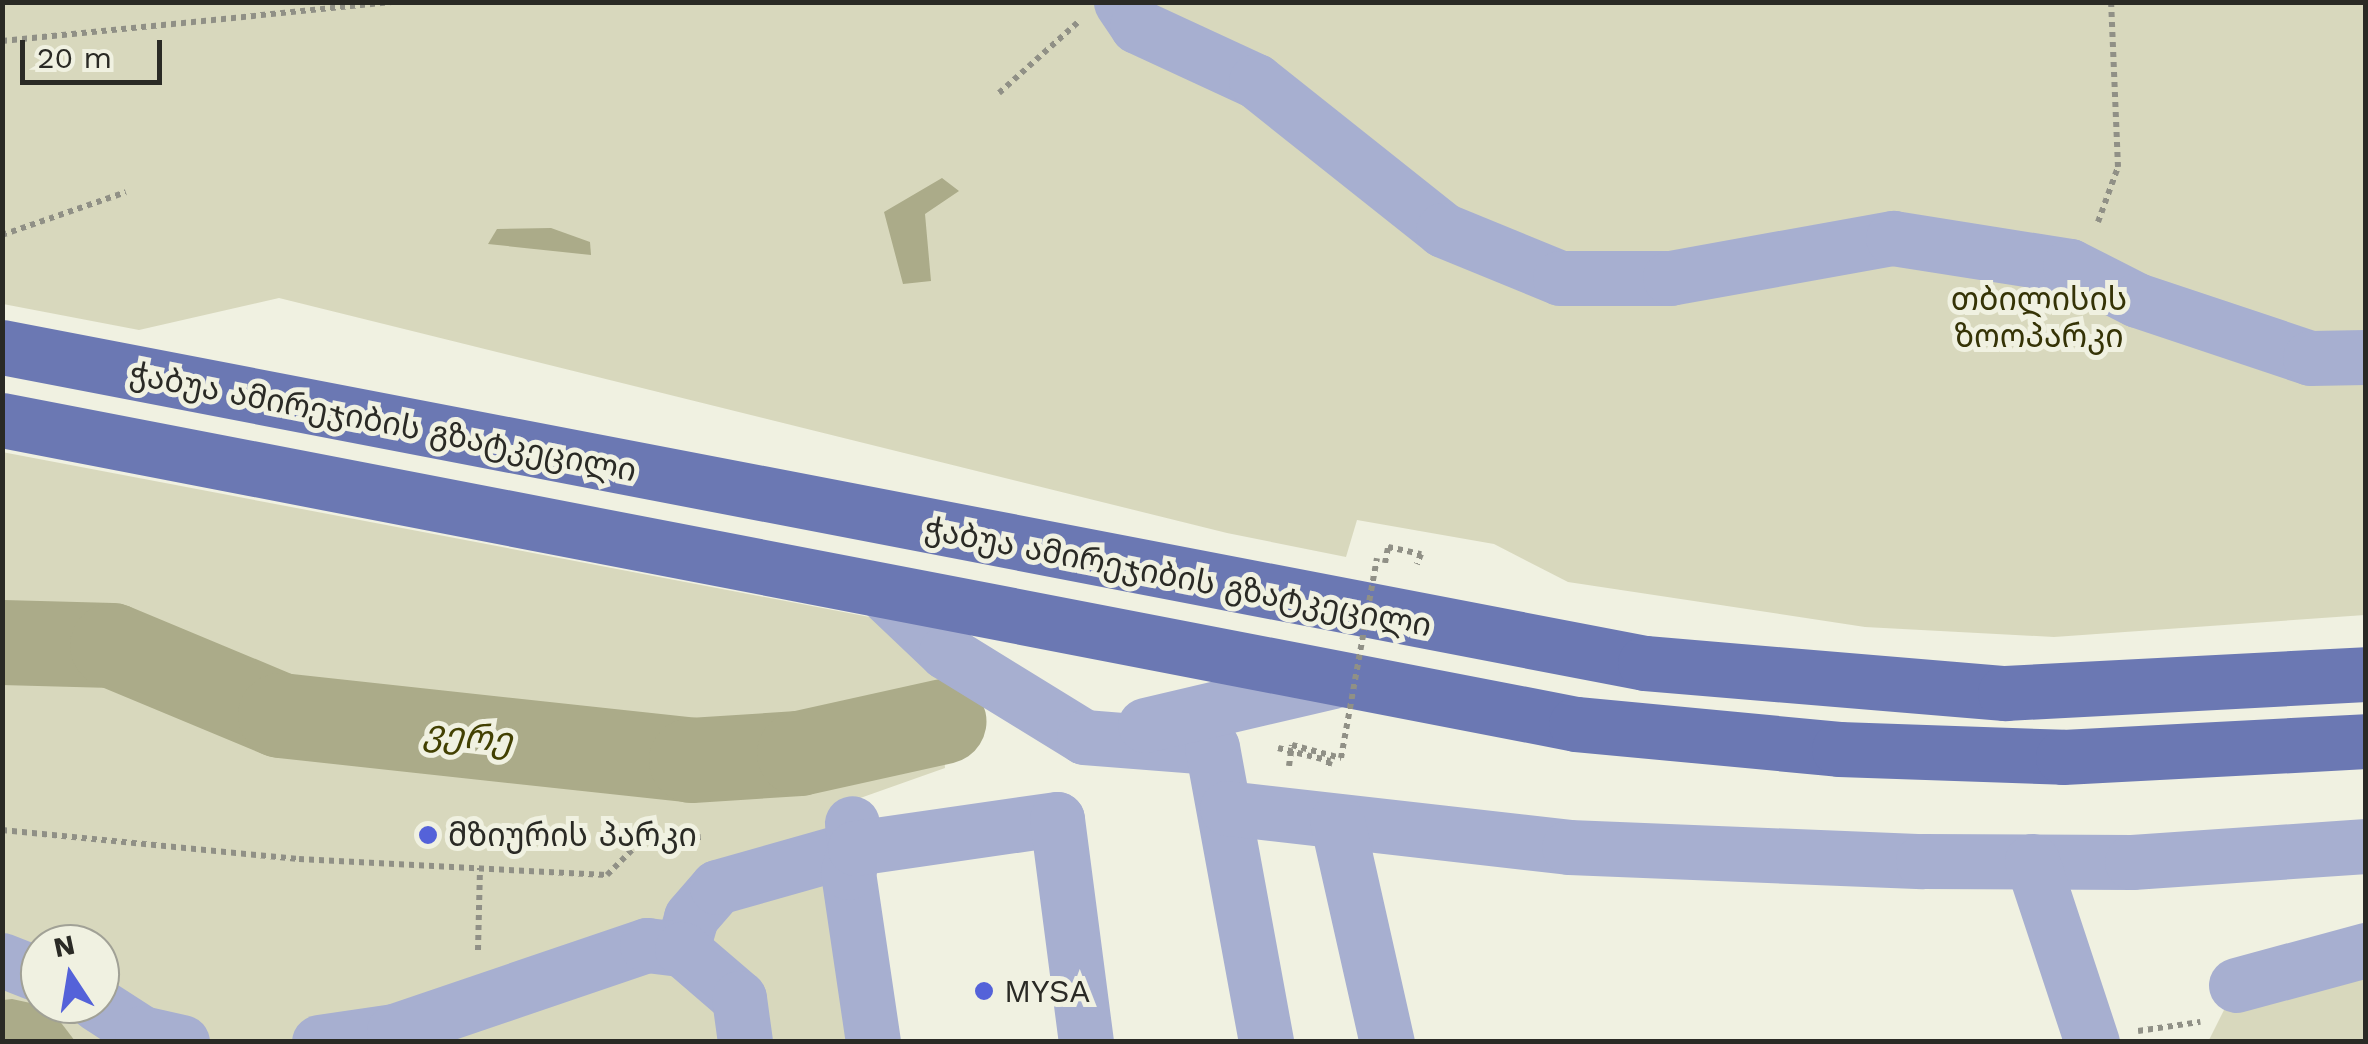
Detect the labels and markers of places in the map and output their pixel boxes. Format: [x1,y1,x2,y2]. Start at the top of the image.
place label: მზიურის პარკი [448,816,697,854]
marker: მზიურის პარკი [417,824,439,846]
place label: MYSA [1004,972,1090,1010]
marker: MYSA [973,980,995,1002]

